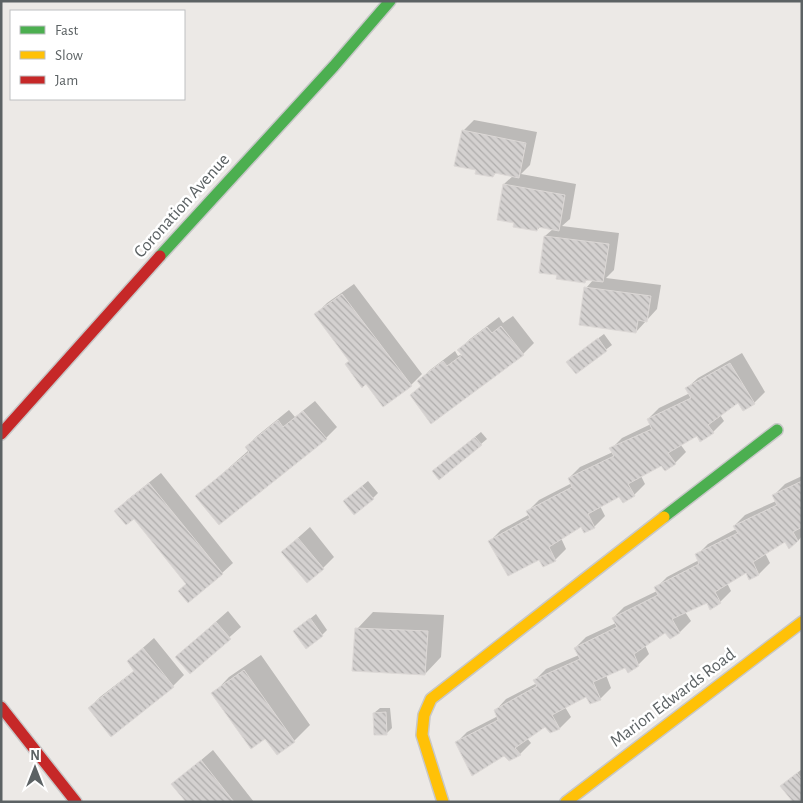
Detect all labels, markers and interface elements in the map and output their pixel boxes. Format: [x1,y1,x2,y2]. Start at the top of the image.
legend [10,10,185,100]
text: Fast [55,23,79,38]
text: Slow [55,48,83,63]
text: Jam [55,73,78,88]
street label: Coronation Avenue [131,150,233,262]
street label: Marion Edwards Road [607,645,739,751]
north arrow [10,743,60,793]
text: N [30,749,40,763]

